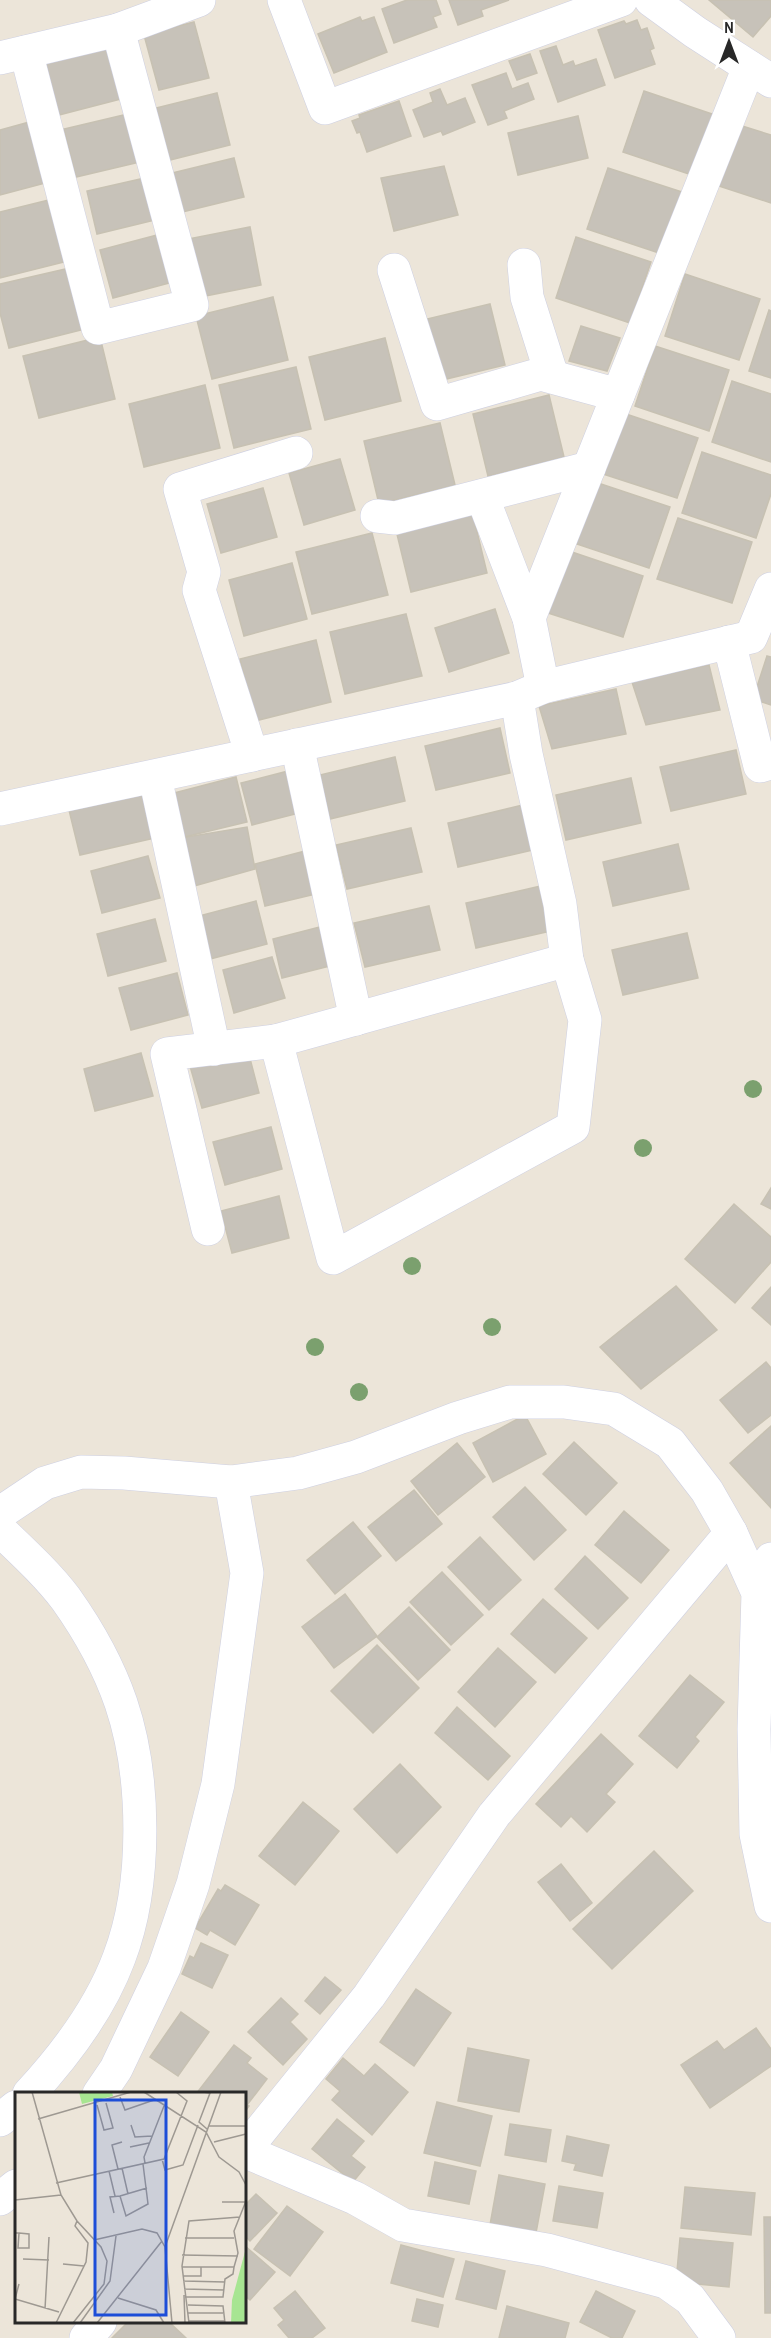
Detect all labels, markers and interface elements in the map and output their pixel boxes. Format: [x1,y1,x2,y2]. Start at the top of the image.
north arrow [699,12,759,72]
text: N [724,16,734,38]
inset map [15,2092,246,2323]

